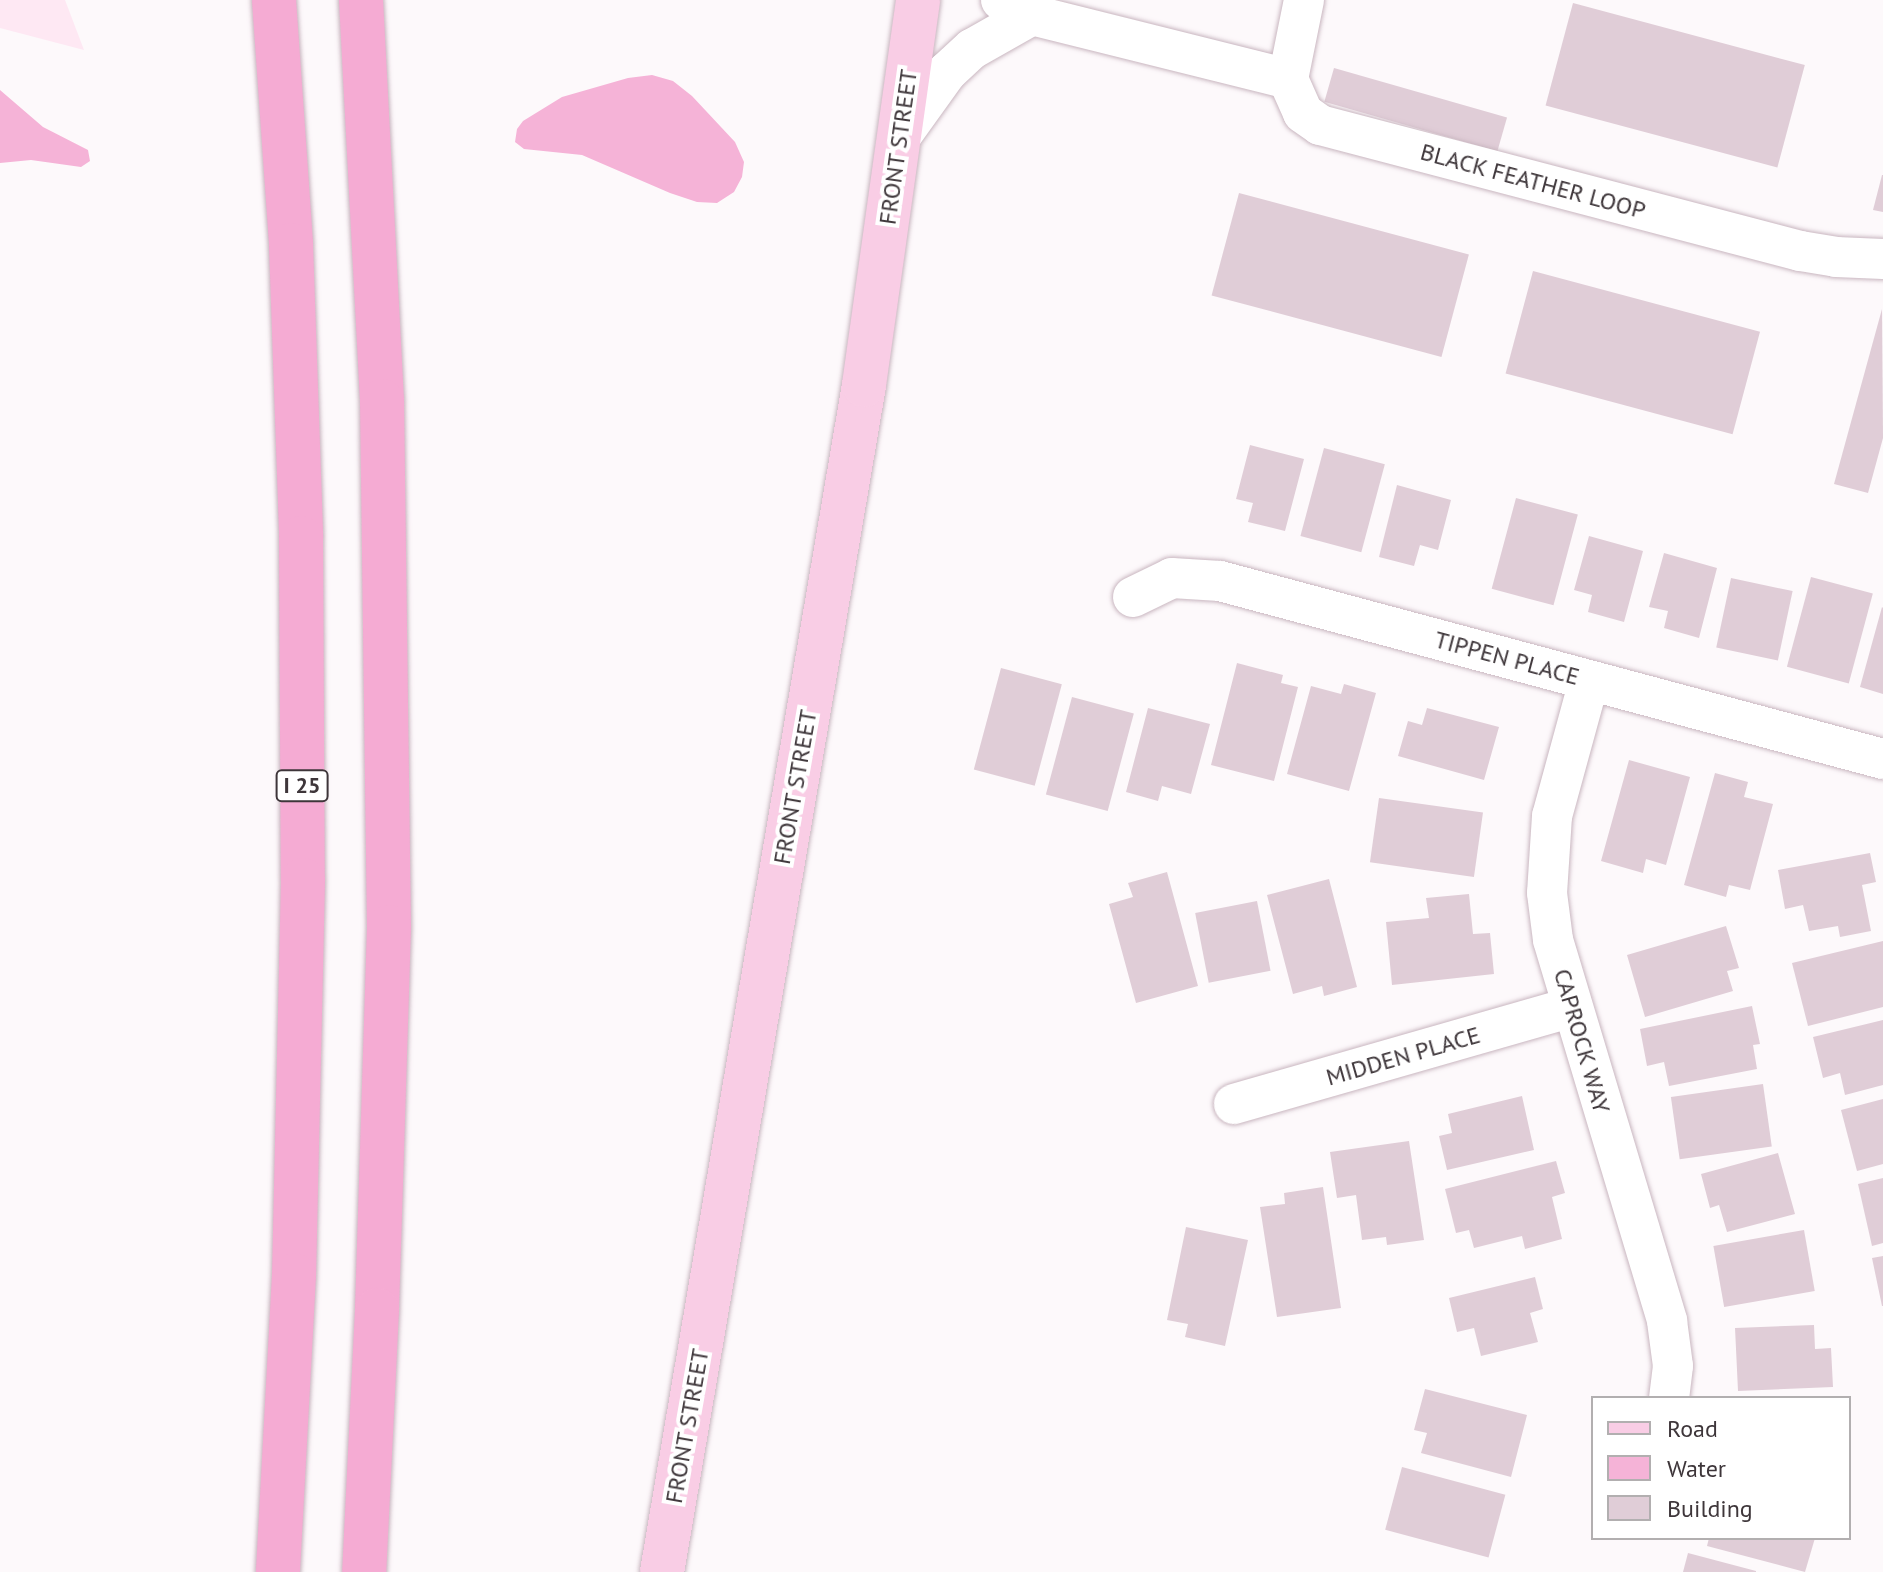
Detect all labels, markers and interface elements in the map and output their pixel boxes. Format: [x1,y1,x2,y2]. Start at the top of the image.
street label: FRONT STREET [873,67,923,227]
street label: BLACK FEATHER LOOP [1417,137,1649,225]
street label: TIPPEN PLACE [1432,625,1582,691]
street label: FRONT STREET [767,707,823,867]
road number: I 25 [274,768,330,804]
street label: CAPROCK WAY [1548,965,1616,1117]
street label: MIDDEN PLACE [1323,1020,1483,1092]
street label: FRONT STREET [659,1346,715,1506]
legend [1591,1396,1851,1540]
text: Road [1667,1413,1718,1444]
text: Water [1667,1453,1726,1484]
text: Building [1667,1493,1753,1524]

